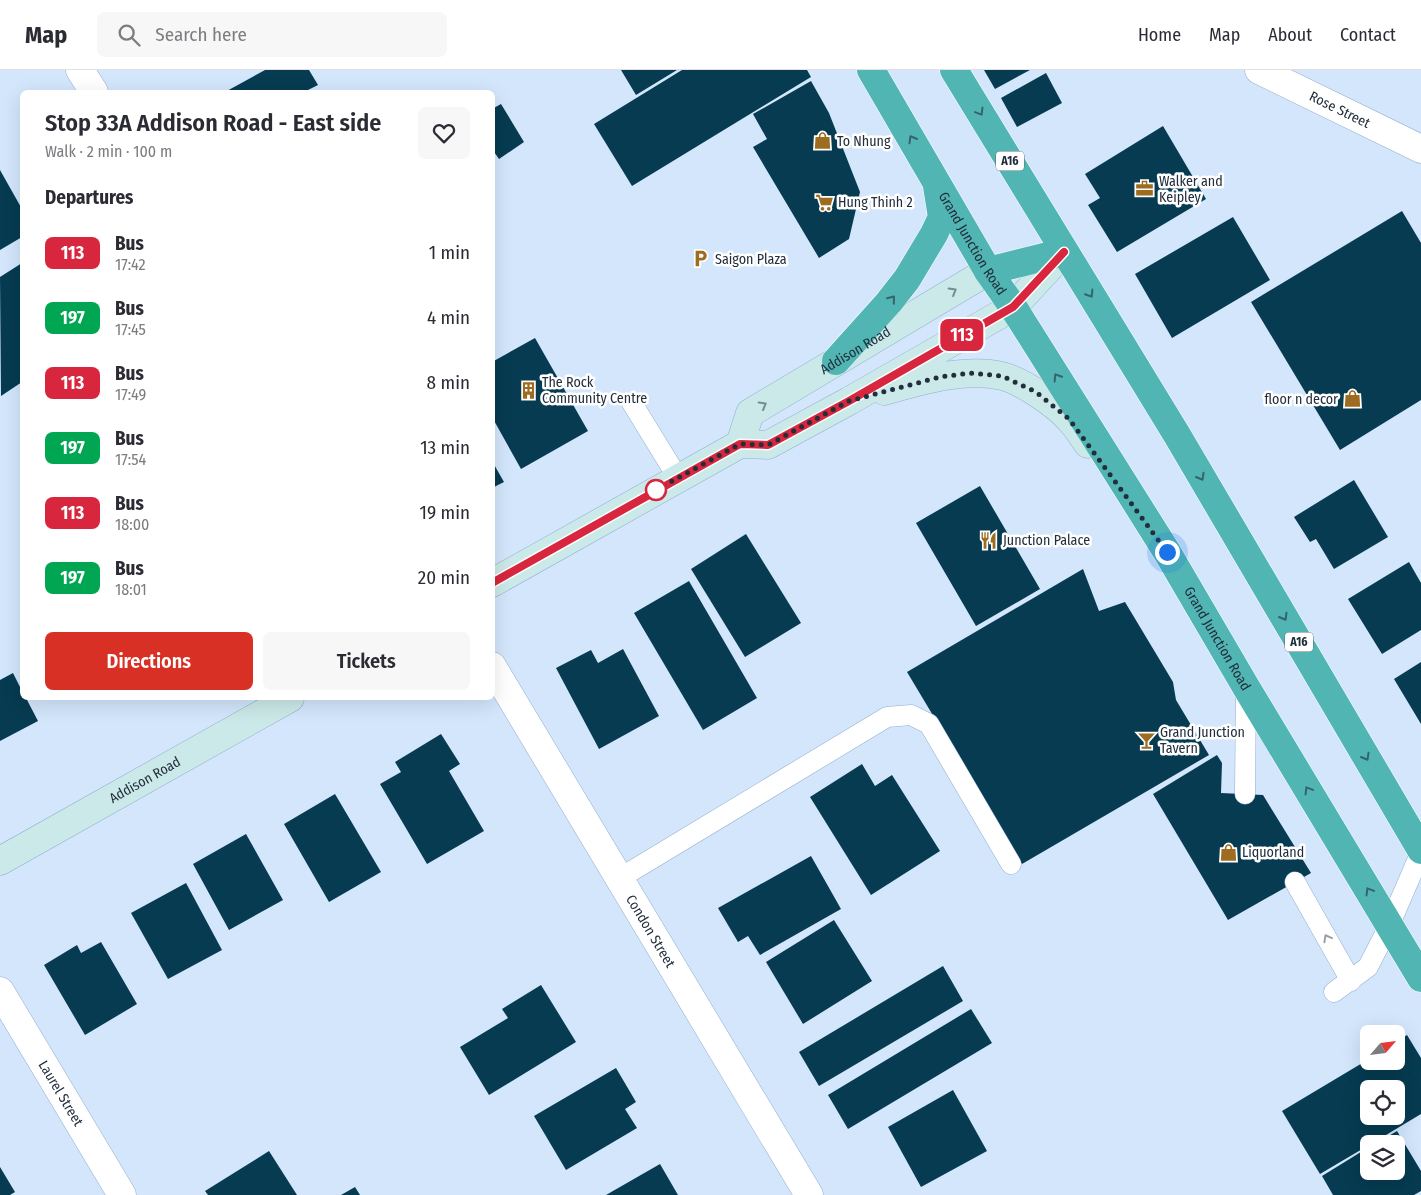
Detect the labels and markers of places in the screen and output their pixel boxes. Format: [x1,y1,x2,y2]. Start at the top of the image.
shop icon: To Nhung [813,131,833,151]
place label: To Nhung [837,133,891,150]
place label: Walker and Keipley [1159,173,1223,206]
office icon: Walker and Keipley [1135,179,1155,199]
supermarket icon: Hung Thinh 2 [814,192,834,212]
place label: Hung Thinh 2 [838,194,913,211]
parking icon: Saigon Plaza [691,249,711,269]
place label: Saigon Plaza [715,251,787,268]
place label: The Rock Community Centre [542,374,647,407]
building icon: The Rock Community Centre [518,380,538,400]
shop icon: floor n decor [1342,389,1362,409]
place label: floor n decor [1264,391,1338,408]
unlabelled marker [645,479,667,501]
restaurant icon: Junction Palace [979,530,999,550]
place label: Junction Palace [1003,532,1090,549]
place label: Grand Junction Tavern [1160,724,1245,757]
bar icon: Grand Junction Tavern [1136,730,1156,750]
shop icon: Liquorland [1218,842,1238,862]
place label: Liquorland [1242,844,1304,861]

